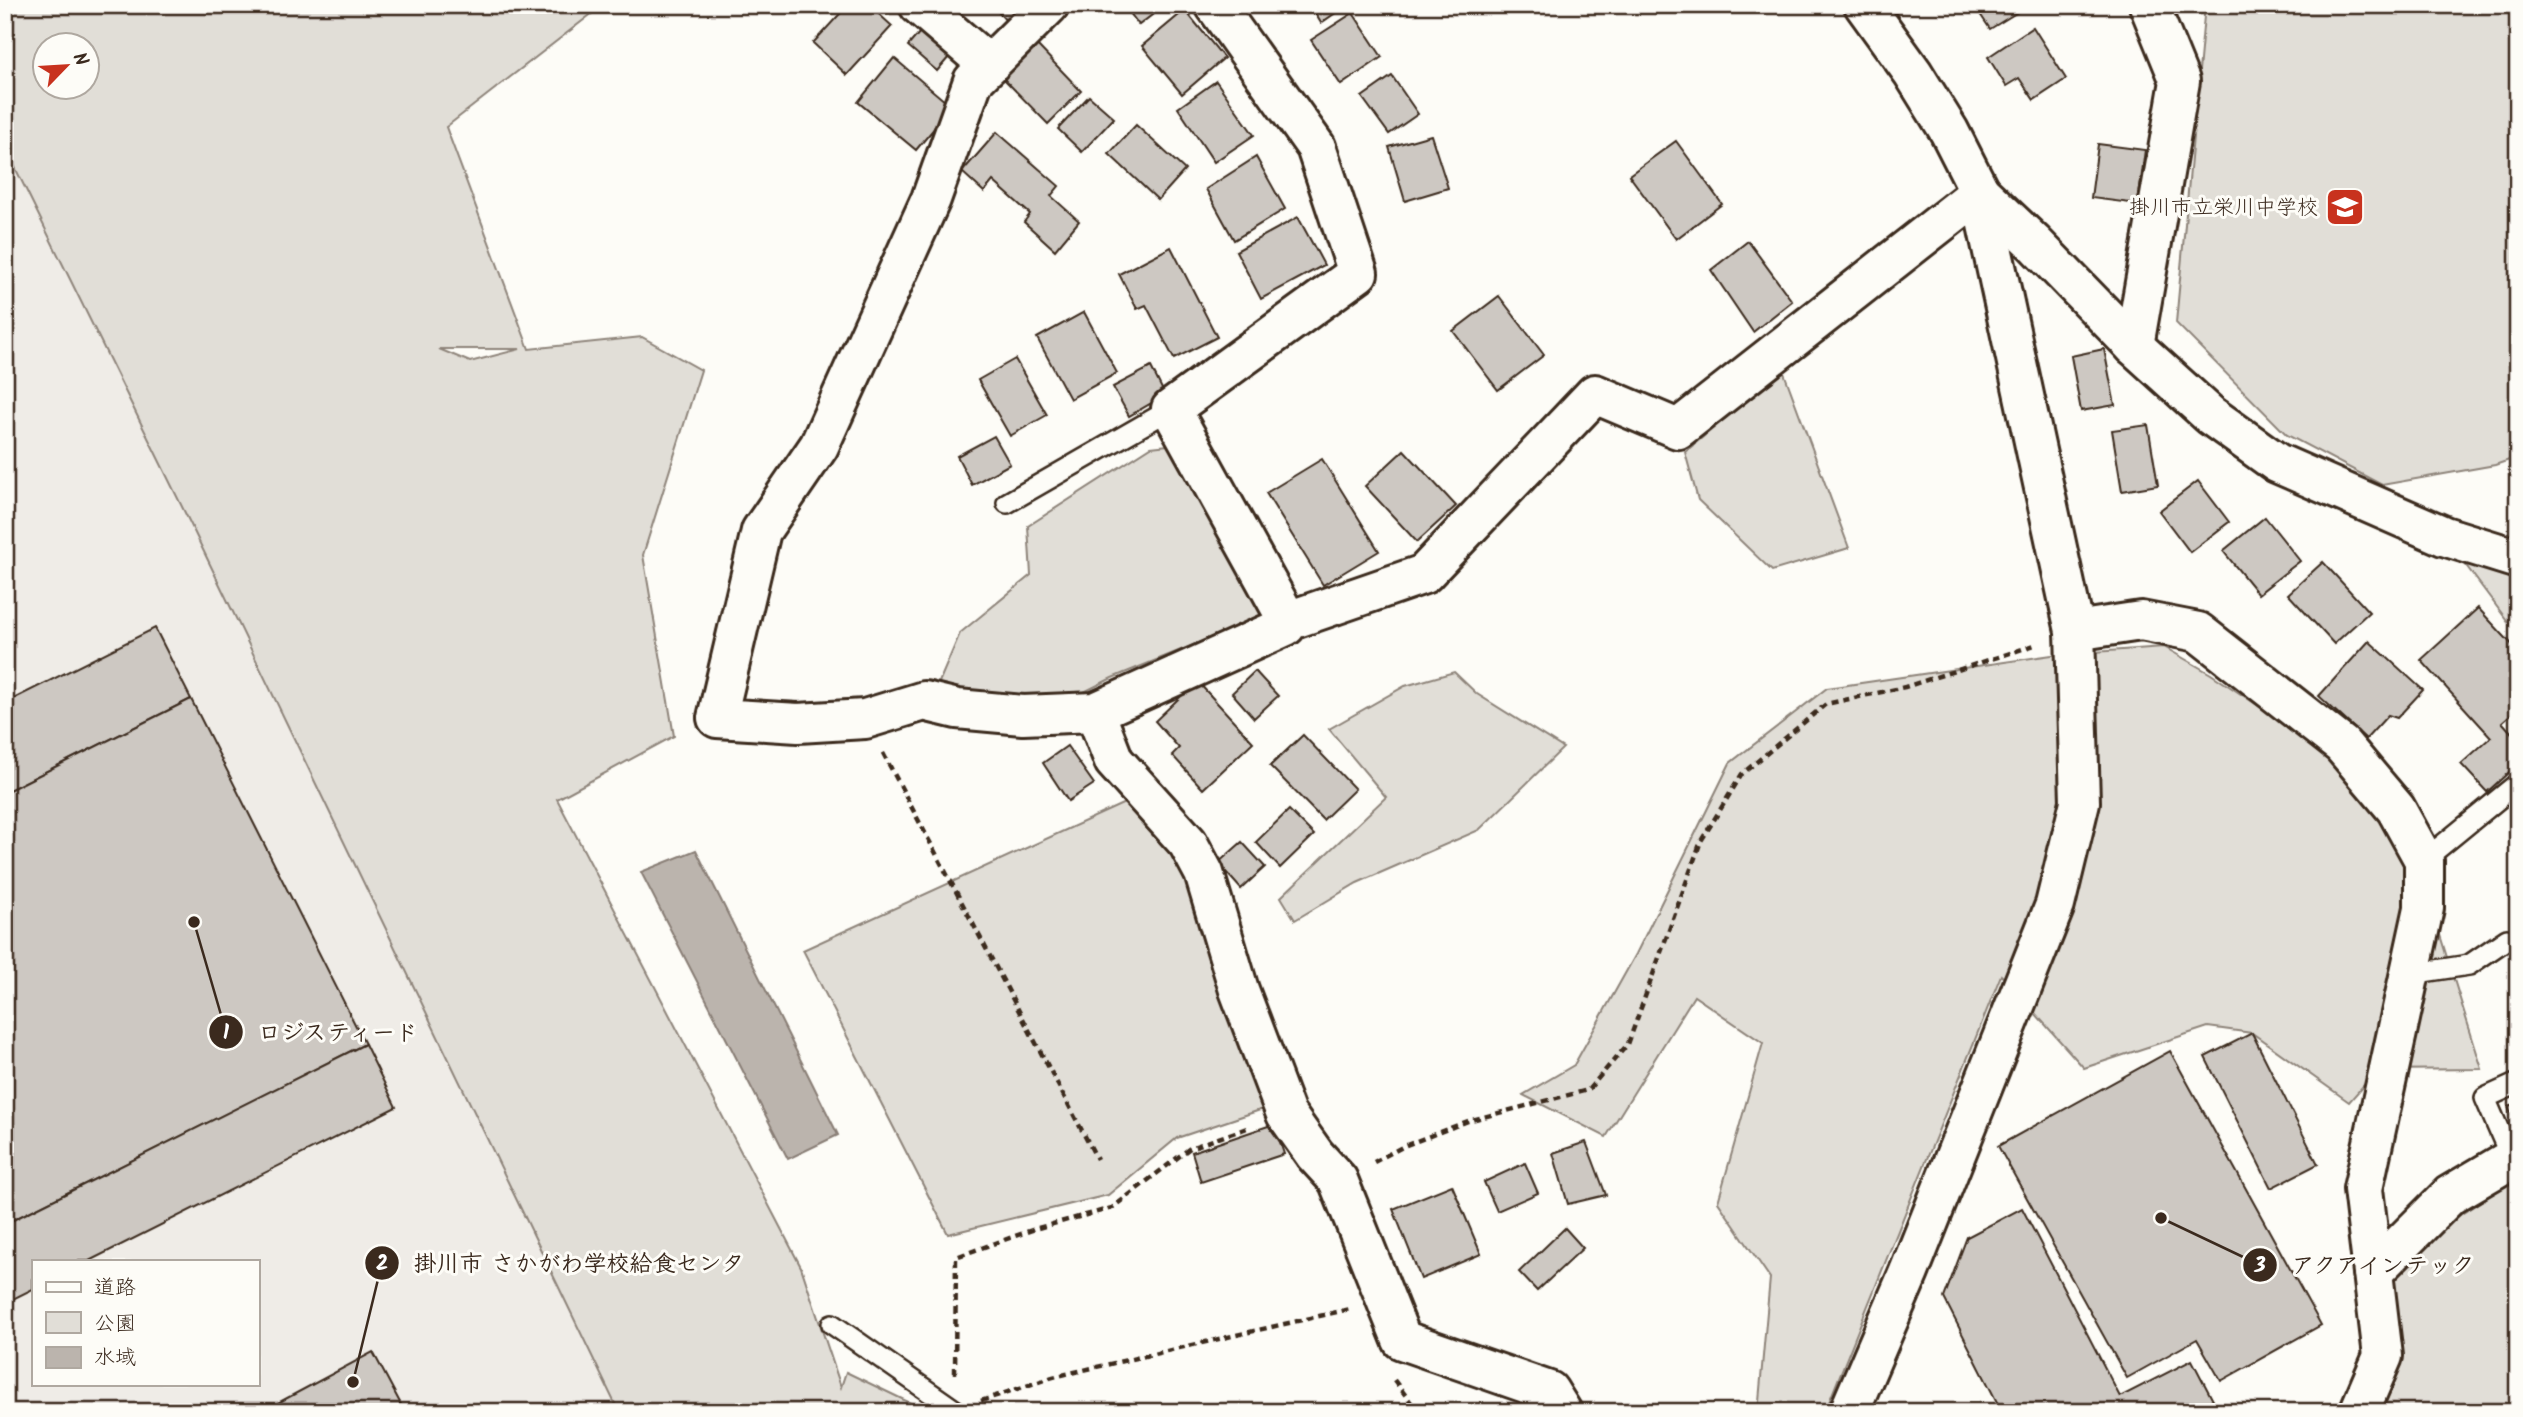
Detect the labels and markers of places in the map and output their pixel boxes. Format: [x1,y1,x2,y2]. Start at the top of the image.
school or university icon: 掛川市立栄川中学校 [2324,186,2366,228]
place label: 掛川市立栄川中学校 [2129,192,2318,225]
callout: ロジスティード [208,1010,432,1054]
callout: 掛川市 さかがわ学校給食センタ [364,1241,758,1285]
callout: アクアインテック [2242,1243,2489,1287]

